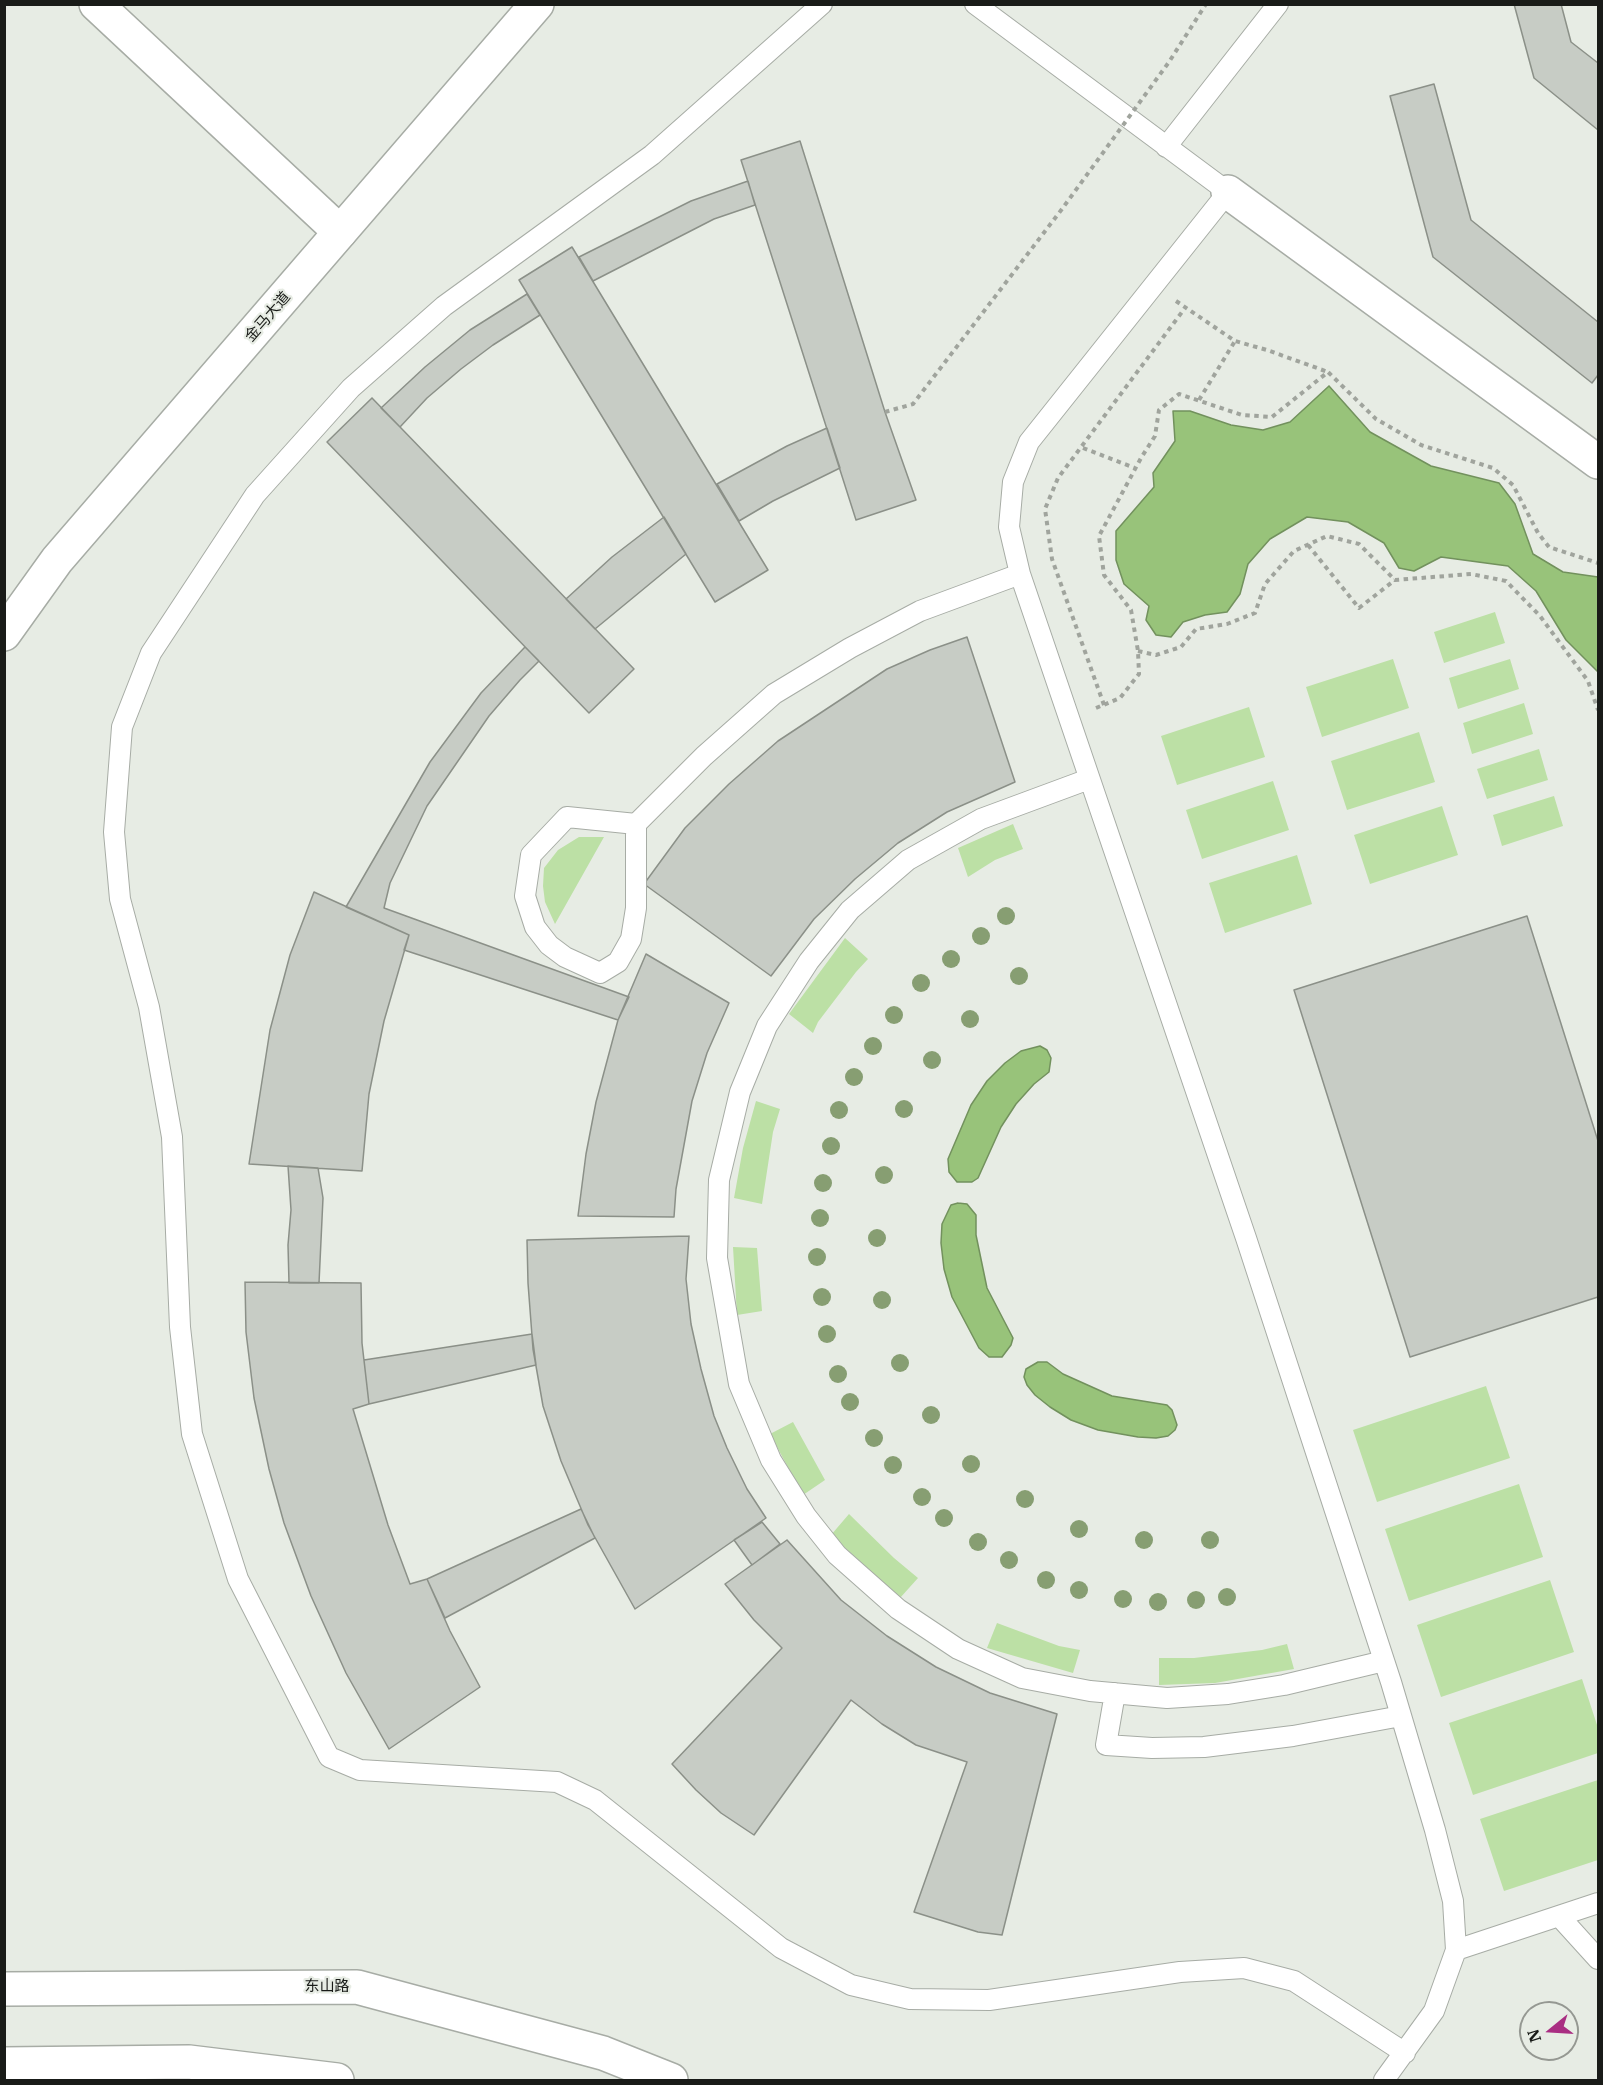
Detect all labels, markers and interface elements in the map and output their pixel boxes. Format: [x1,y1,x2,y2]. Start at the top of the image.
street label: 金马大道 [242,288,294,346]
street label: 东山路 [305,1978,349,1996]
north arrow [1519,2001,1579,2061]
text: N [1522,2027,1545,2045]

